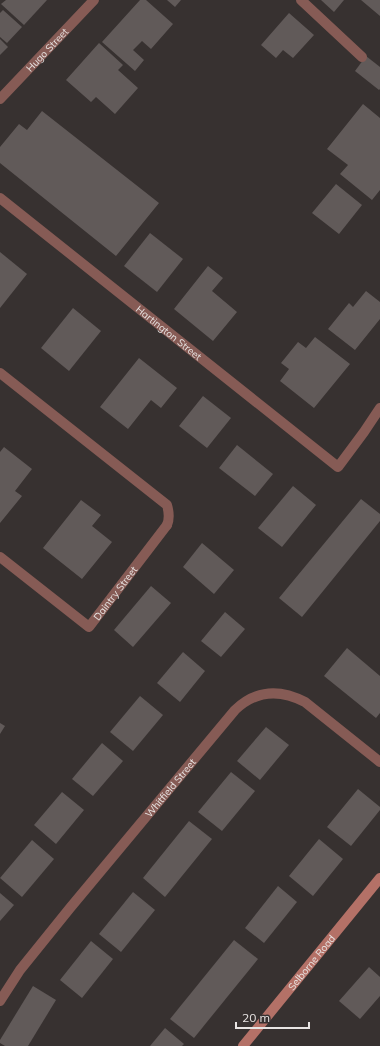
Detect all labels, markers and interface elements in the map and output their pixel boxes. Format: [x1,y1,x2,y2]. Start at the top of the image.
street label: Hugo Street [23,25,71,74]
street label: Hartington Street [133,302,205,363]
street label: Daintry Street [90,563,140,623]
street label: Whitfield Street [142,755,199,820]
street label: Selborne Road [285,932,338,993]
scale bar [236,1004,309,1030]
text: 20 m [242,1010,270,1025]

